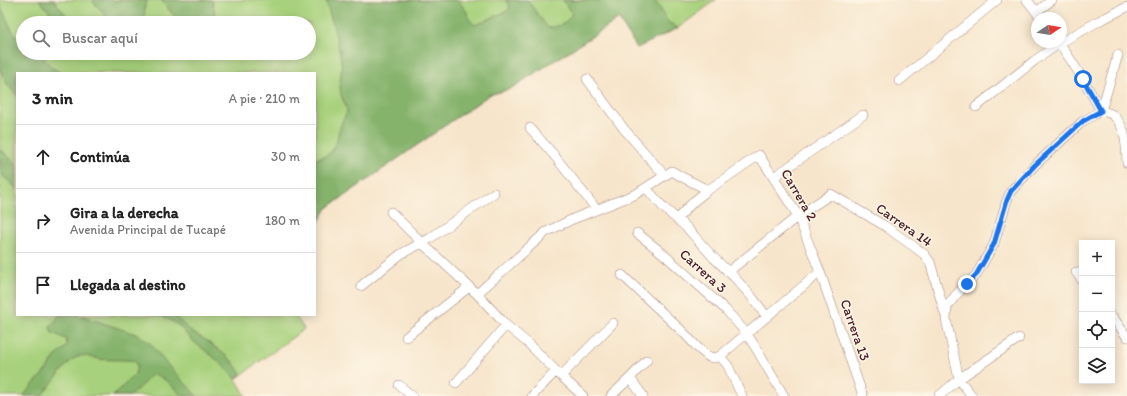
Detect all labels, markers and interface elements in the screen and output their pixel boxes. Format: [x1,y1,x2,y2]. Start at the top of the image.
north arrow [1031,12,1067,48]
search box [16,16,316,60]
icon: search [30,27,52,49]
text: Buscar aquí [62,29,138,47]
route start [1074,70,1092,88]
text: 3 min [32,88,73,108]
text: A pie · 210 m [229,91,300,106]
icon: ahead [32,146,54,168]
text: Continúa [70,148,130,166]
text: 30 m [271,149,300,164]
street label: Carrera 2 [777,166,821,225]
street label: Carrera 14 [873,199,936,251]
text: Gira a la derecha [70,204,179,222]
icon: right [32,210,54,232]
text: 180 m [265,213,300,228]
text: Avenida Principal de Tucapé [70,222,226,237]
map controls [1079,240,1115,384]
button: + [1079,240,1115,276]
street label: Carrera 3 [676,245,730,297]
icon: arrive [32,274,54,296]
route end [958,275,976,293]
text: Llegada al destino [70,276,186,294]
button: − [1079,276,1115,312]
street label: Carrera 13 [837,297,874,363]
button: locate [1079,312,1115,348]
button: layers [1079,348,1115,384]

